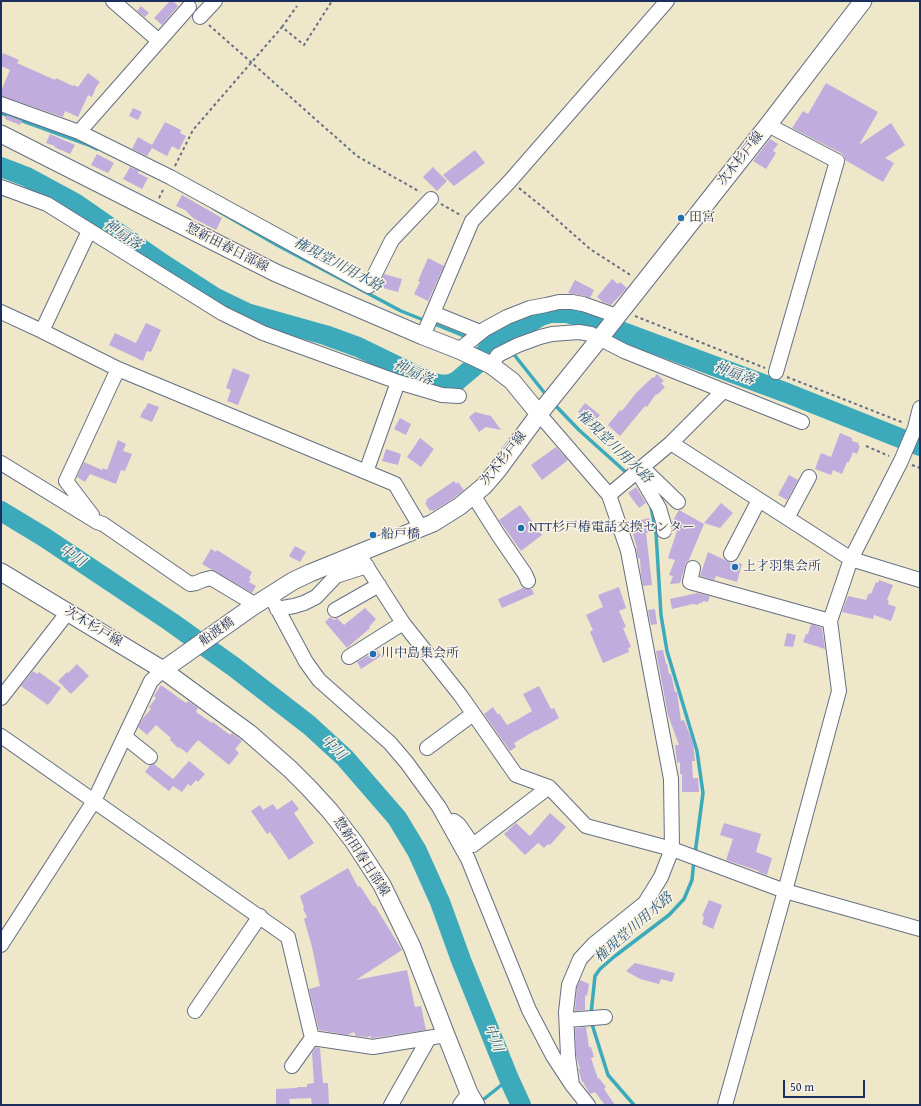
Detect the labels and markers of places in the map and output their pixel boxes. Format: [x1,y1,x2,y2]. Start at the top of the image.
place label: 田宮 [689,210,715,226]
marker: 田宮 [676,213,686,223]
place label: NTT杉戸椿電話交換センター [529,520,695,536]
marker: NTT杉戸椿電話交換センター [516,523,526,533]
place label: 船戸橋 [381,527,420,543]
marker: 船戸橋 [368,530,378,540]
place label: 上才羽集会所 [743,559,821,575]
marker: 上才羽集会所 [730,562,740,572]
place label: 川中島集会所 [381,646,459,662]
marker: 川中島集会所 [368,649,378,659]

